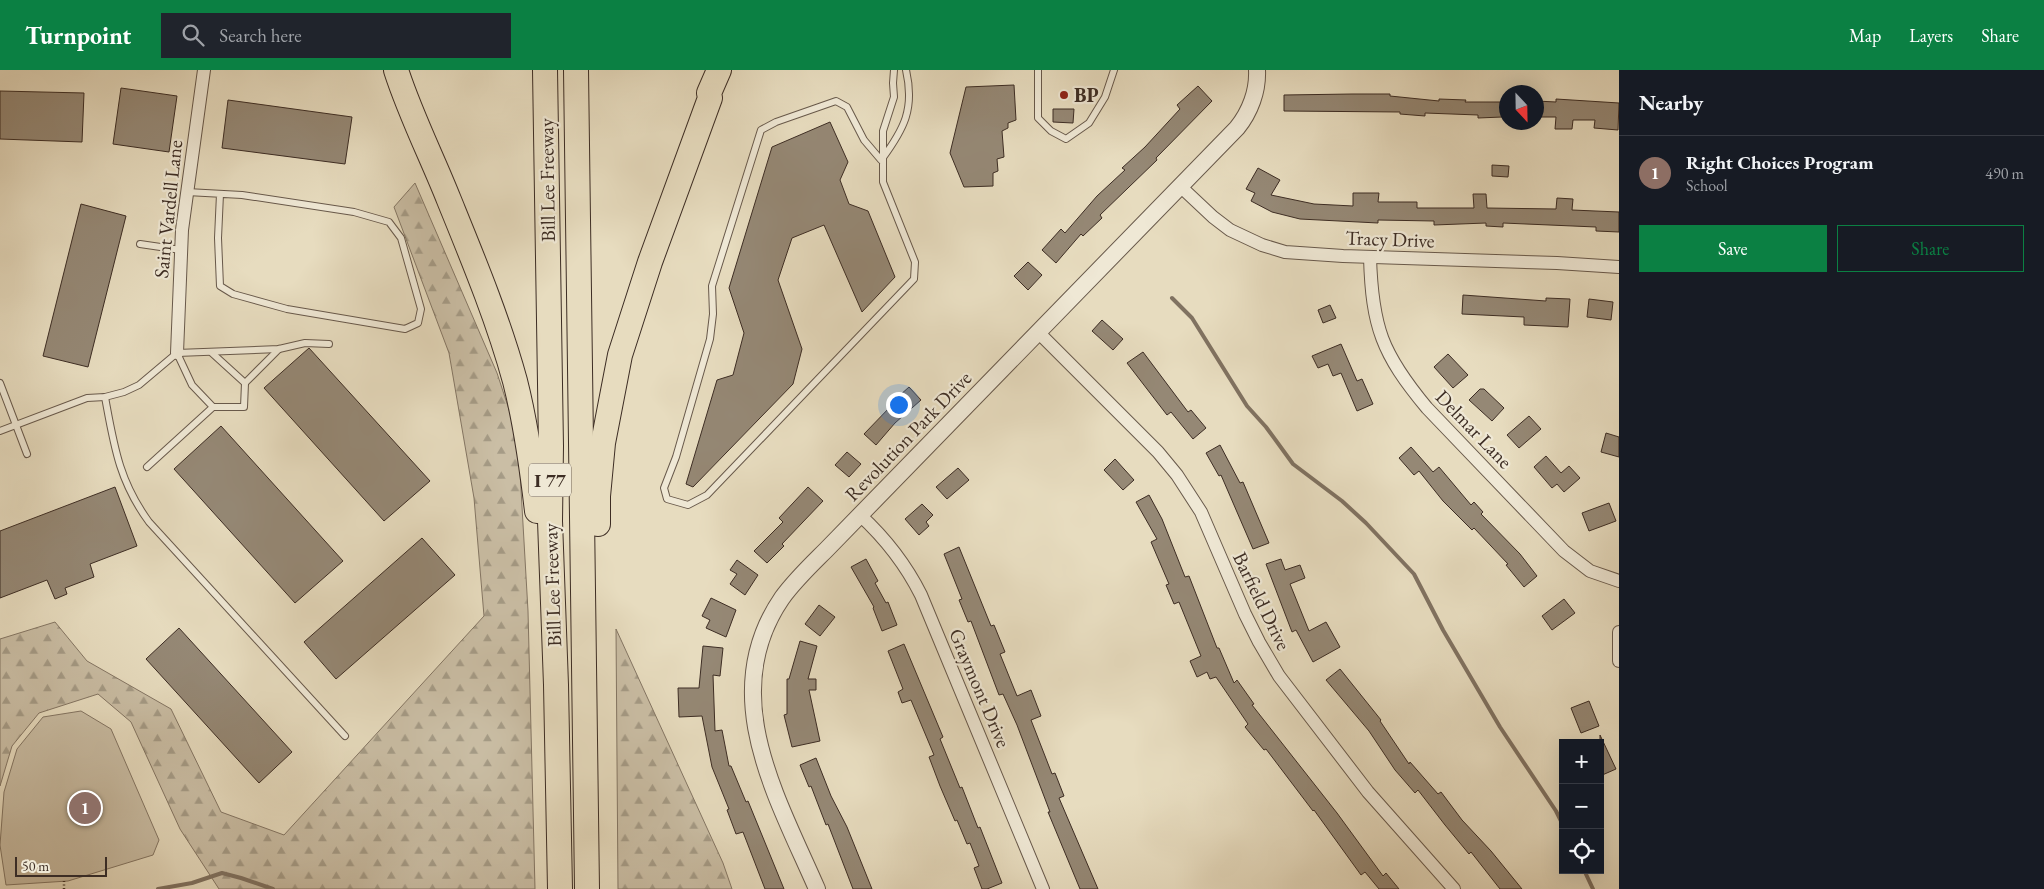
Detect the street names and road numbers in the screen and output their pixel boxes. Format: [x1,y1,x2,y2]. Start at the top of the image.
street label: Bill Lee Freeway [533,118,561,242]
street label: Saint Vardell Lane [148,138,188,279]
street label: Tracy Drive [1345,224,1435,254]
street label: Revolution Park Drive [839,365,977,507]
street label: Delmar Lane [1430,384,1518,474]
road number: I 77 [529,464,571,496]
street label: Bill Lee Freeway [537,523,567,647]
street label: Barfield Drive [1227,548,1297,655]
street label: Graymont Drive [943,625,1017,752]

